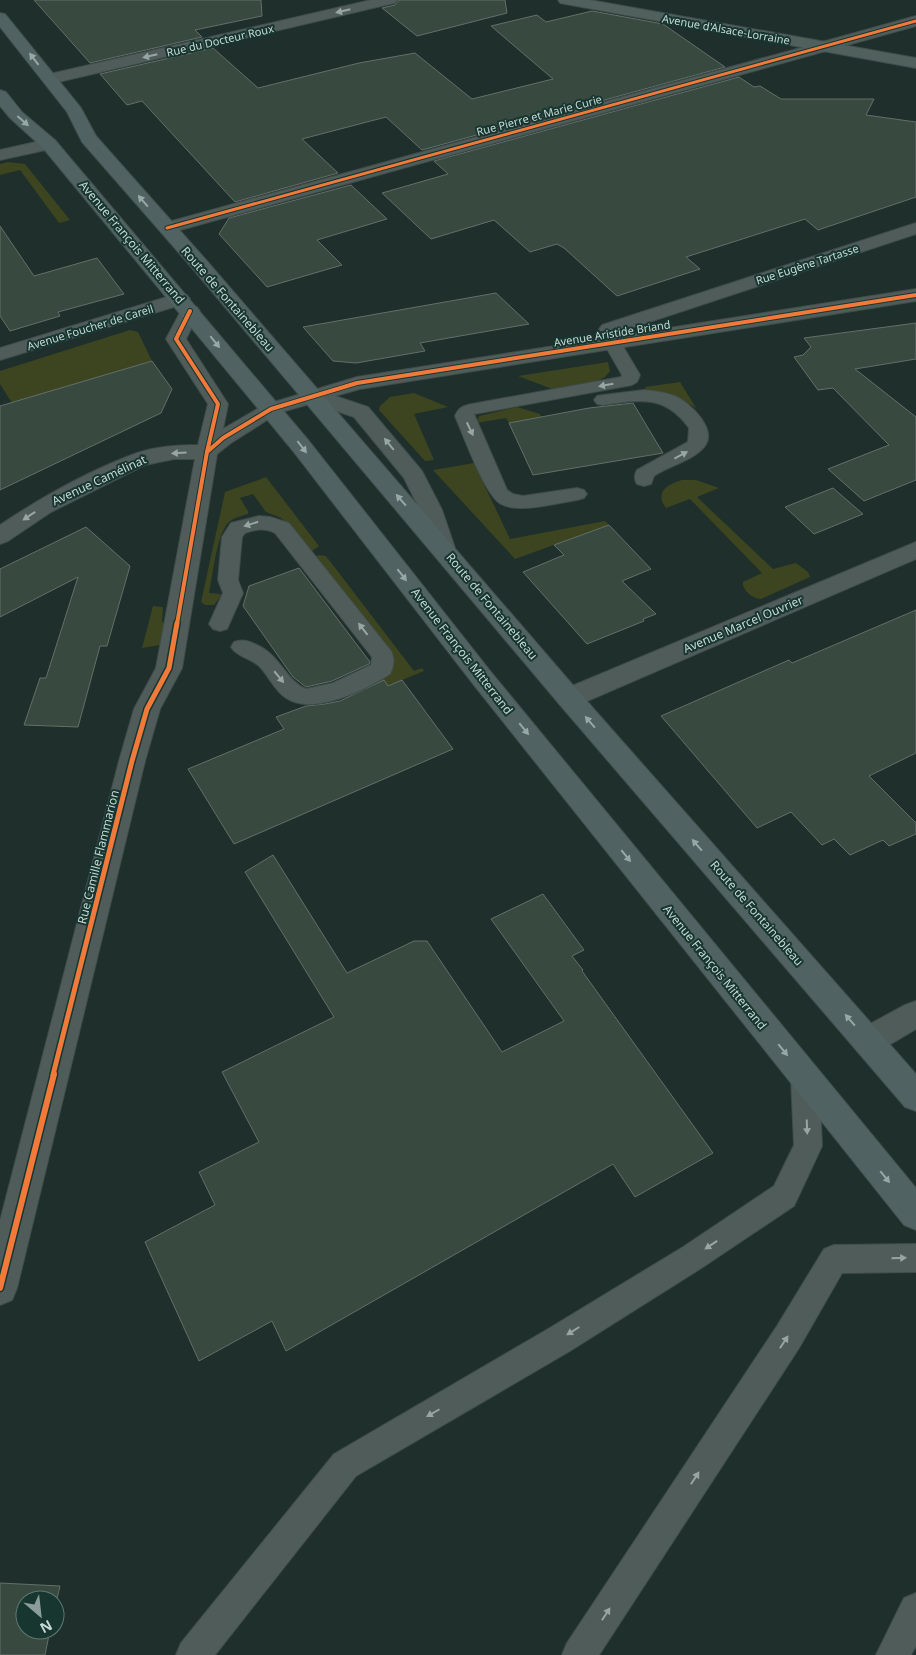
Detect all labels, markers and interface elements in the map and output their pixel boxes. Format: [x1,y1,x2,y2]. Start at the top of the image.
one-way arrow [335,7,350,15]
street label: Avenue d'Alsace-Lorraine [661,10,791,48]
street label: Rue du Docteur Roux [165,20,275,60]
one-way arrow [143,52,158,60]
one-way arrow [29,53,40,66]
street label: Rue Pierre et Marie Curie [475,91,603,139]
one-way arrow [17,115,30,126]
street label: Avenue François Mitterrand [75,177,189,307]
one-way arrow [137,195,149,207]
street label: Rue Eugène Tartasse [754,240,860,288]
street label: Route de Fontainebleau [178,243,278,355]
street label: Avenue Foucher de Careil [25,301,155,353]
street label: Avenue Aristide Briand [553,316,671,350]
one-way arrow [210,335,221,348]
one-way arrow [598,381,614,389]
one-way arrow [467,422,475,436]
one-way arrow [384,437,394,451]
one-way arrow [296,440,307,453]
one-way arrow [171,449,187,457]
street label: Avenue Camélinat [49,450,150,509]
one-way arrow [674,451,689,459]
one-way arrow [396,494,407,507]
one-way arrow [22,511,36,521]
one-way arrow [243,521,258,529]
street label: Route de Fontainebleau [442,549,542,663]
one-way arrow [396,568,407,581]
street label: Avenue François Mitterrand [407,584,517,718]
street label: Avenue Marcel Ouvrier [680,591,806,657]
one-way arrow [357,623,368,636]
one-way arrow [274,671,285,684]
one-way arrow [585,716,596,729]
one-way arrow [518,723,529,736]
street label: Rue Camille Flammarion [73,788,123,926]
one-way arrow [692,838,703,851]
one-way arrow [620,849,631,862]
street label: Route de Fontainebleau [707,857,807,969]
street label: Avenue François Mitterrand [659,901,771,1033]
one-way arrow [844,1014,856,1026]
one-way arrow [777,1044,788,1057]
one-way arrow [804,1119,812,1135]
one-way arrow [880,1170,891,1183]
one-way arrow [704,1240,718,1250]
one-way arrow [891,1254,907,1262]
one-way arrow [567,1326,580,1336]
one-way arrow [779,1336,789,1349]
one-way arrow [427,1409,440,1418]
one-way arrow [690,1472,700,1485]
north arrow [15,1590,65,1640]
one-way arrow [601,1607,611,1621]
text: N [37,1616,56,1638]

